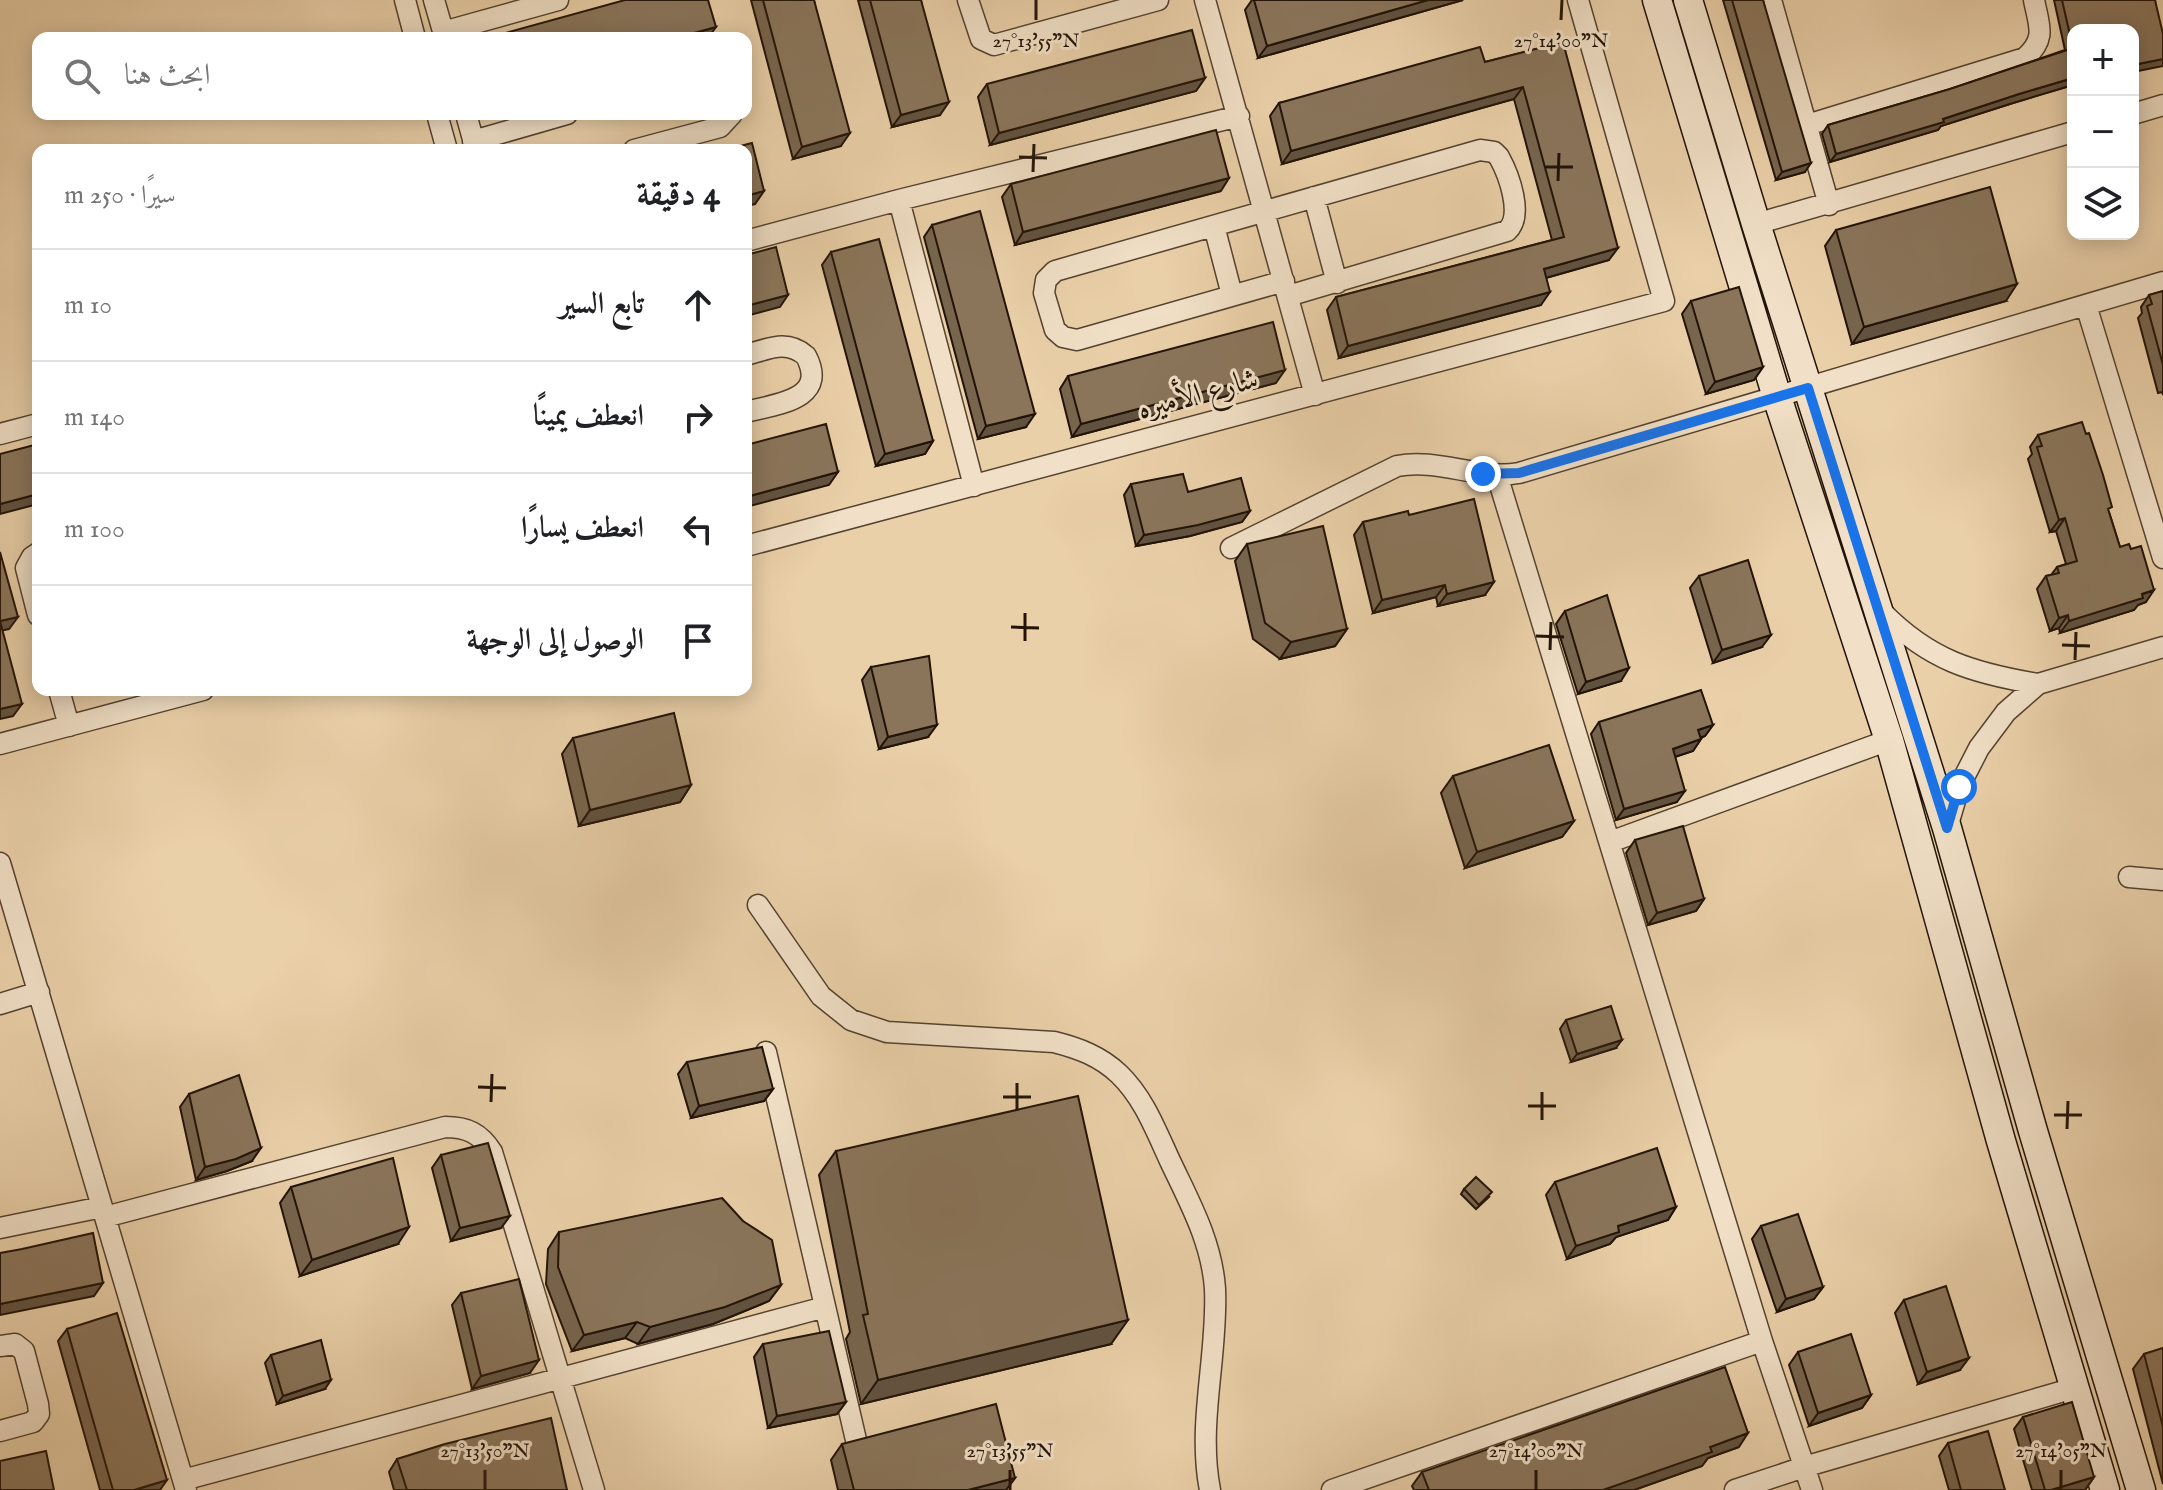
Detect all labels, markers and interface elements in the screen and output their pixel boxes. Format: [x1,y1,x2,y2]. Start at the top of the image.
map controls [2067,24,2139,240]
button: + [2067,24,2139,96]
text: 27°13'55"N [992,29,1080,54]
text: 27°14'00"N [1514,29,1608,54]
search box [32,32,752,120]
icon: search [60,54,104,98]
text: ابحث هنا [124,57,211,95]
button: − [2067,96,2139,168]
button: layers [2067,168,2139,240]
text: 4 دقيقة [637,173,720,216]
text: سيرًا · 250 m [64,179,176,212]
icon: ahead [676,283,720,327]
text: تابع السير [559,286,644,324]
text: 10 m [64,289,112,322]
street label: شارع الأميره [1132,357,1264,433]
icon: right [676,395,720,439]
text: انعطف يمينًا [533,398,644,436]
text: 140 m [64,401,125,434]
route end [1465,456,1501,492]
icon: left [676,507,720,551]
text: انعطف يسارًا [521,510,644,548]
text: 100 m [64,513,125,546]
icon: arrive [676,619,720,663]
text: الوصول إلى الوجهة [467,622,644,660]
route start [1941,769,1977,805]
text: 27°13'50"N [440,1439,530,1464]
text: 27°13'55"N [966,1439,1054,1464]
text: 27°14'00"N [1489,1439,1583,1464]
text: 27°14'05"N [2015,1439,2107,1464]

